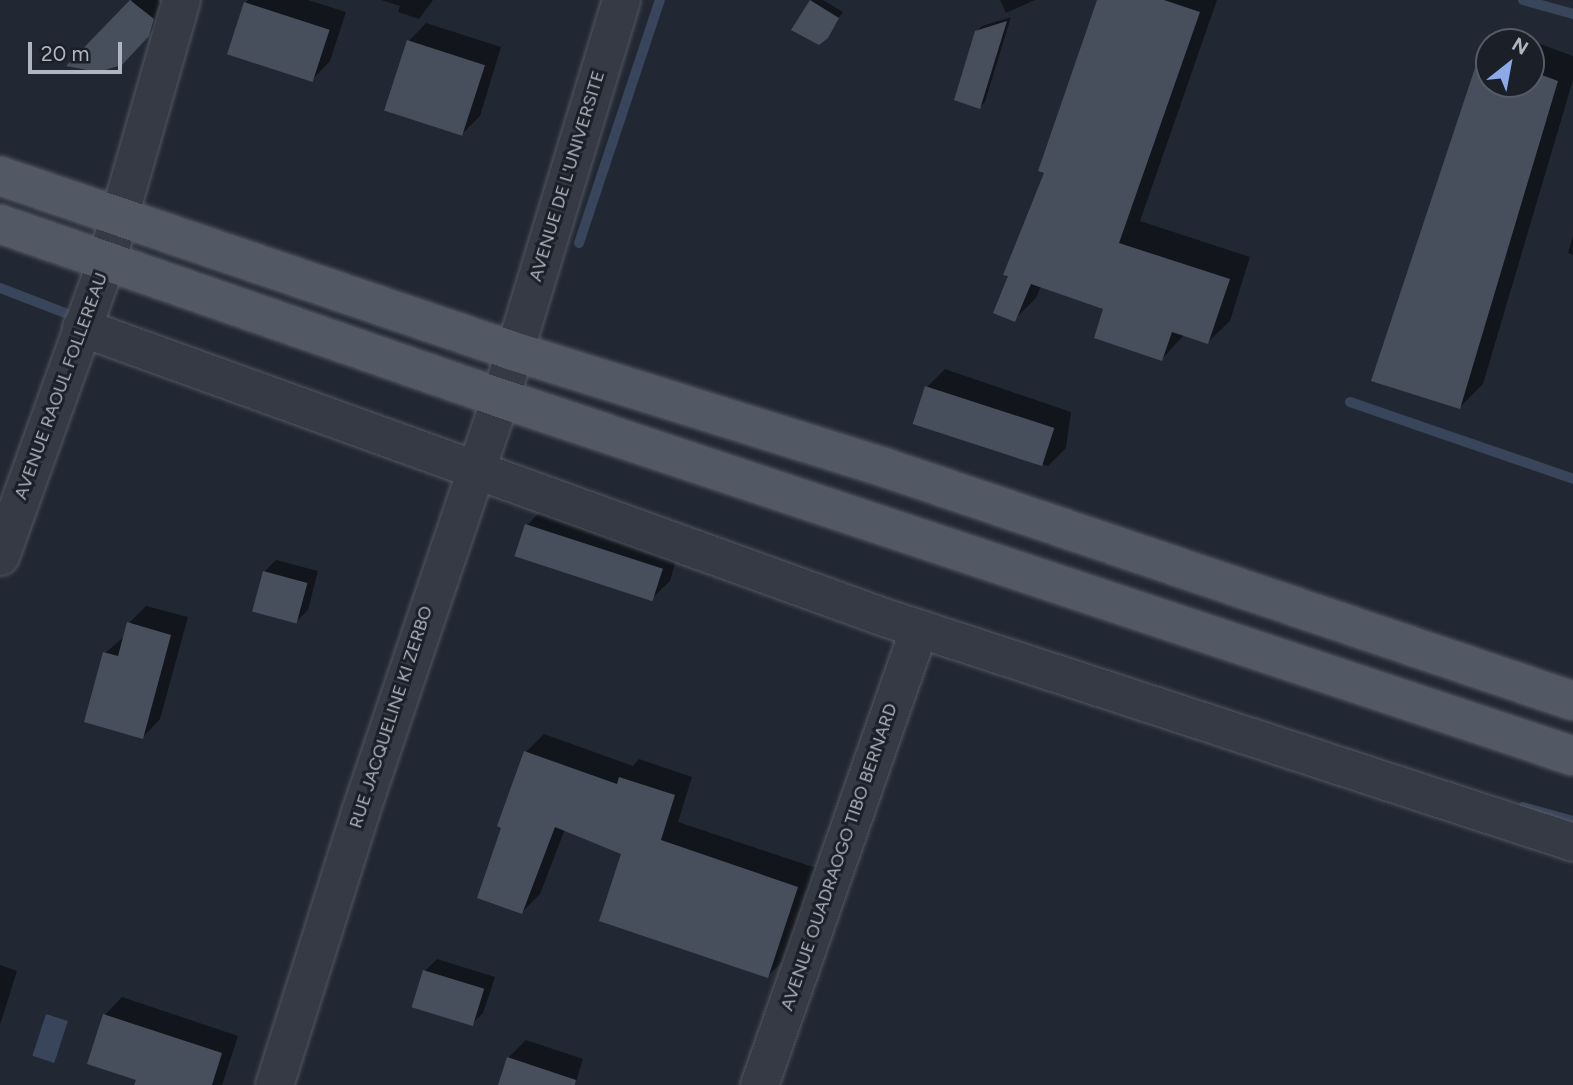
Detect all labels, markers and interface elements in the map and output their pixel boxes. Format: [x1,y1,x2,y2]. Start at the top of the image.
scale bar [32,28,126,72]
north arrow [1475,28,1545,98]
text: N [1508,33,1532,60]
text: 20 m [41,41,89,66]
street label: AVENUE DE L'UNIVERSITE [525,68,609,284]
street label: AVENUE RAOUL FOLLEREAU [10,270,112,502]
street label: RUE JACQUELINE KI ZERBO [345,603,437,831]
street label: AVENUE OUADRAOGO TIBO BERNARD [776,700,902,1014]

